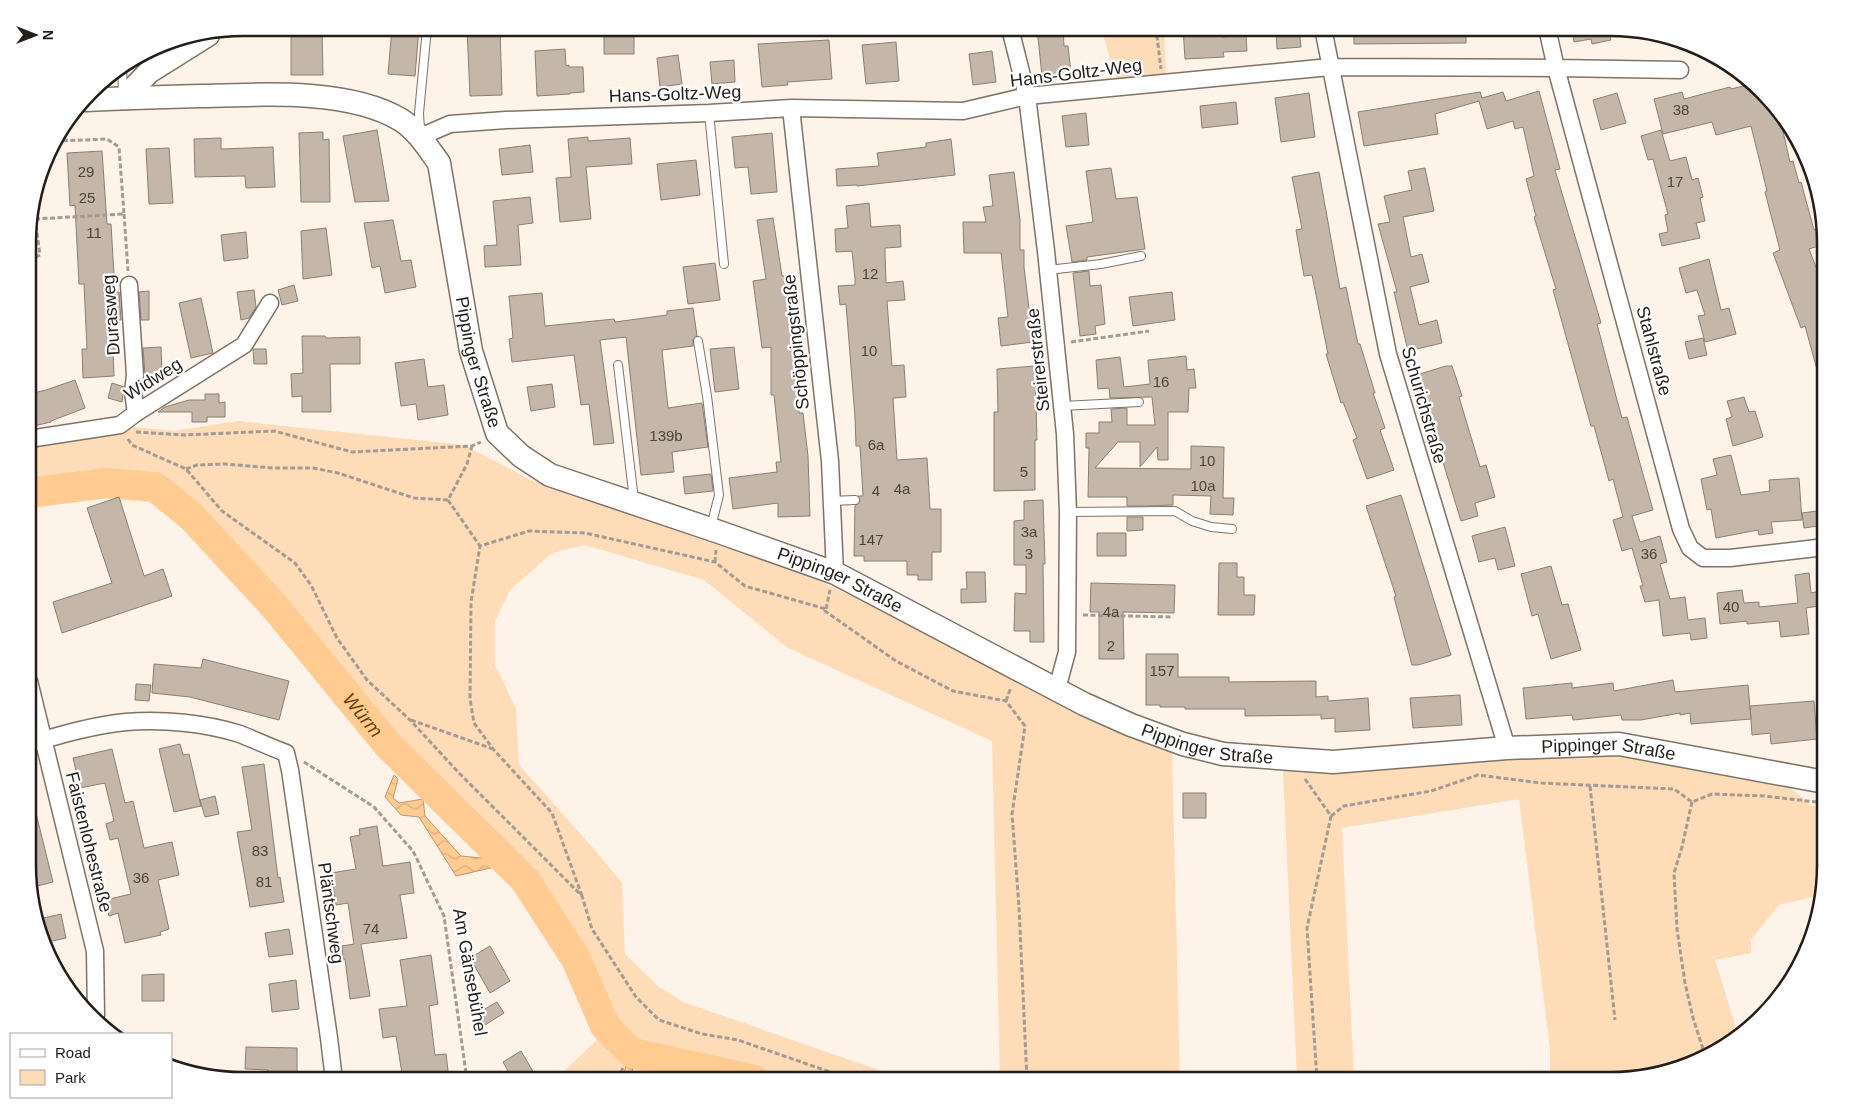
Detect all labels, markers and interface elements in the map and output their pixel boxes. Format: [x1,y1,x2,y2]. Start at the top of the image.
north arrow [10,10,60,60]
text: N [40,30,56,40]
street label: Hans-Goltz-Weg [1009,55,1143,91]
street label: Hans-Goltz-Weg [608,82,742,106]
house number: 38 [1673,101,1689,118]
house number: 29 [78,163,94,180]
house number: 17 [1667,173,1683,190]
house number: 25 [79,189,95,206]
house number: 11 [86,224,102,241]
house number: 12 [862,265,878,282]
street label: Schöppingstraße [779,273,813,411]
street label: Durasweg [98,274,124,356]
street label: Pippinger Straße [452,295,505,430]
street label: Stahlstraße [1632,304,1676,398]
street label: Steirerstraße [1023,307,1053,413]
house number: 10 [861,342,877,359]
street label: Schurichstraße [1398,344,1450,466]
street label: Widweg [121,354,185,404]
house number: 16 [1153,373,1169,390]
house number: 139b [649,427,683,444]
house number: 6a [868,436,885,453]
house number: 10 [1199,452,1215,469]
house number: 5 [1020,463,1028,480]
house number: 10a [1190,477,1216,494]
house number: 4a [894,480,911,497]
house number: 4 [872,482,880,499]
house number: 3a [1021,523,1038,540]
house number: 147 [858,531,884,548]
street label: Pippinger Straße [775,543,906,617]
house number: 3 [1025,545,1033,562]
house number: 36 [1641,545,1657,562]
house number: 40 [1723,598,1739,615]
house number: 4a [1103,603,1120,620]
house number: 2 [1107,637,1115,654]
house number: 157 [1149,662,1175,679]
water label: Würm [339,689,387,741]
street label: Pippinger Straße [1139,720,1274,768]
street label: Pippinger Straße [1541,734,1677,764]
street label: Faistenlohestraße [62,770,116,914]
house number: 83 [252,842,268,859]
street label: Pläntschweg [314,861,348,965]
house number: 36 [133,869,149,886]
house number: 81 [256,873,272,890]
street label: Am Gänsebühel [449,907,491,1037]
house number: 74 [363,920,379,937]
legend [10,1033,172,1098]
text: Road [55,1044,91,1061]
text: Park [55,1069,86,1086]

